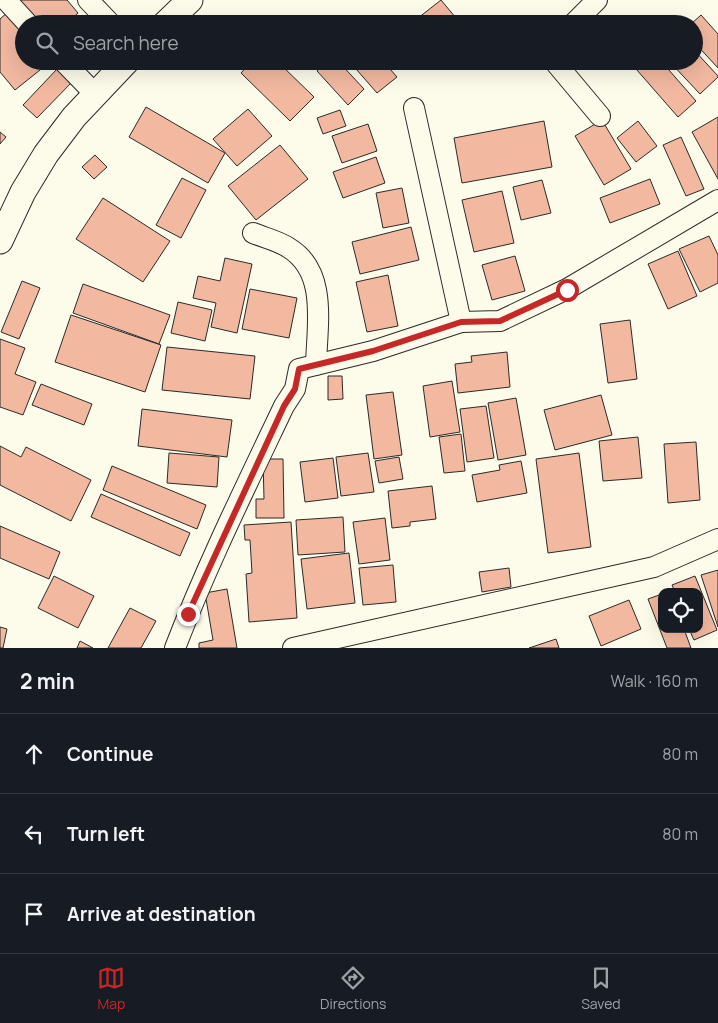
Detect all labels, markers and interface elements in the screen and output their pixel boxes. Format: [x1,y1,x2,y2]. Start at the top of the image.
search box [15,15,703,70]
icon: search [33,29,61,57]
text: Search here [73,30,179,56]
route start [556,279,579,302]
map controls [658,588,703,633]
button: locate [658,588,703,633]
route end [177,603,200,626]
text: 2 min [20,667,75,695]
text: Walk · 160 m [610,670,698,692]
icon: ahead [20,740,48,768]
text: Continue [67,741,153,767]
text: 80 m [662,743,698,765]
icon: left [20,820,48,848]
text: Turn left [67,821,145,847]
text: 80 m [662,823,698,845]
icon: arrive [20,900,48,928]
text: Arrive at destination [67,901,256,927]
tab: Map [97,964,125,1013]
tab: Directions [320,964,386,1013]
tab: Saved [581,964,621,1013]

